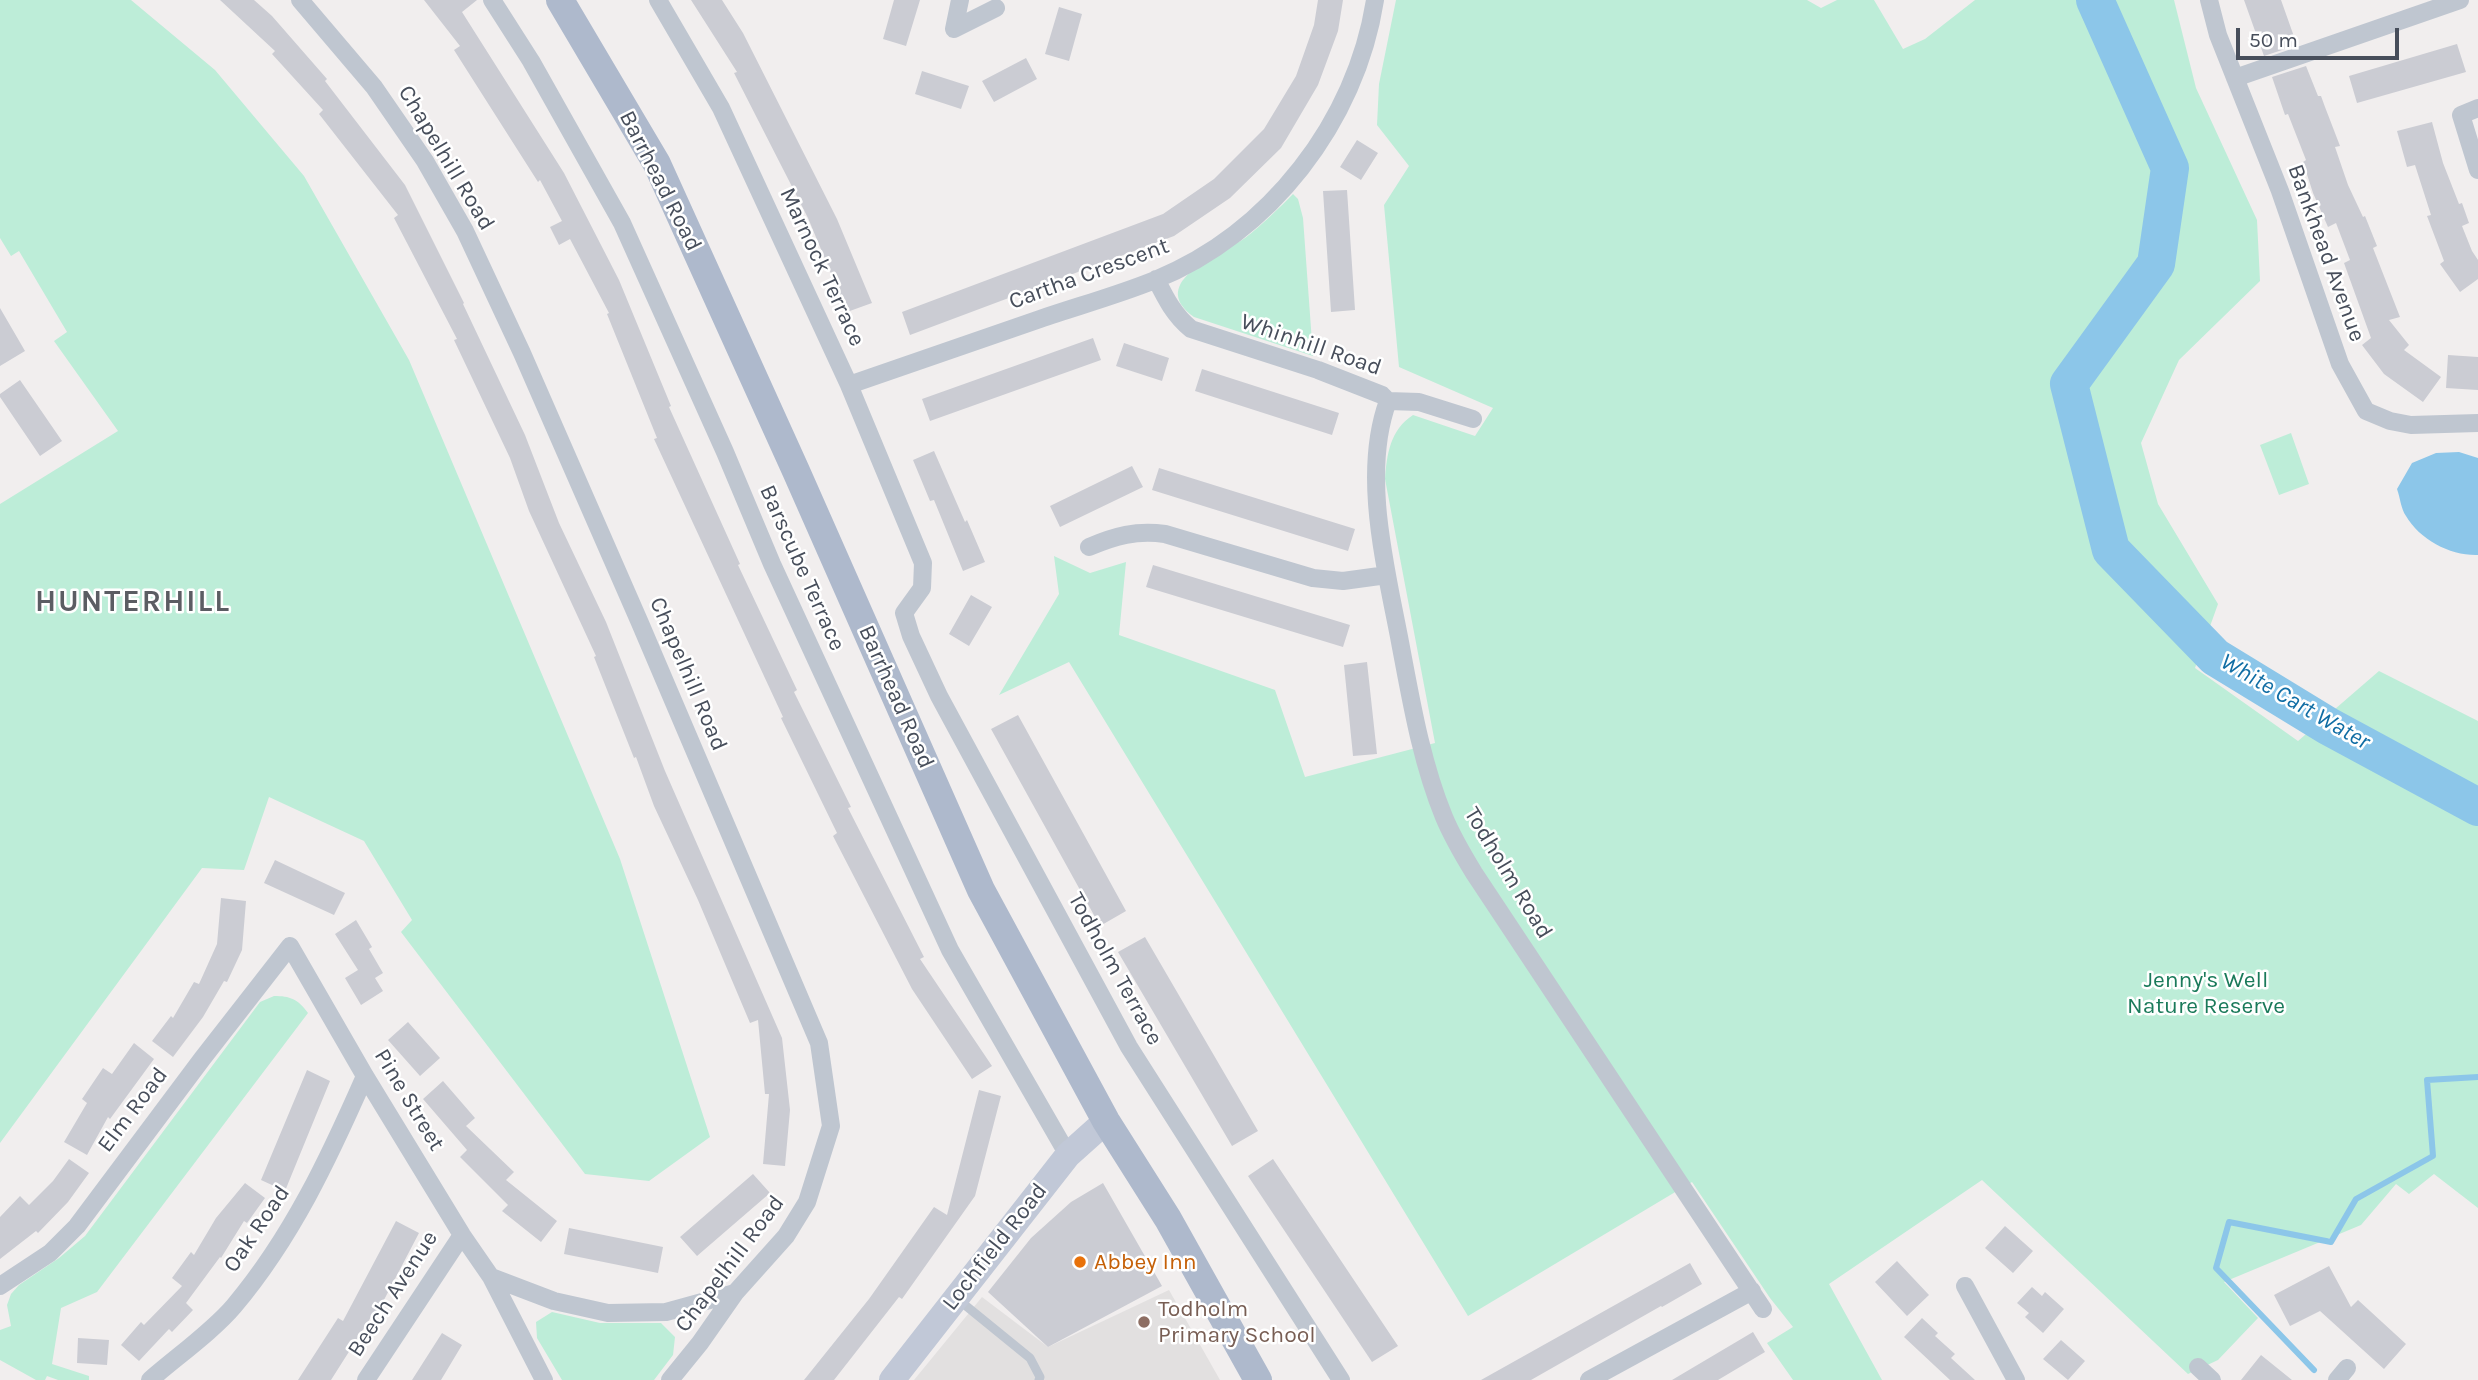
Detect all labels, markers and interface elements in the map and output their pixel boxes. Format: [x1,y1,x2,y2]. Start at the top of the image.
scale bar [2240,14,2403,58]
text: 50 m [2249,28,2298,52]
street label: Chapelhill Road [392,80,500,236]
street label: Barrhead Road [613,106,707,256]
street label: Bankhead Avenue [2281,160,2371,346]
street label: Marnock Terrace [773,183,871,351]
street label: Cartha Crescent [1005,232,1173,316]
street label: Whinhill Road [1237,308,1385,382]
street label: Barscube Terrace [753,481,851,655]
district label: HUNTERHILL [36,584,230,620]
street label: Chapelhill Road [643,593,733,755]
street label: Barrhead Road [852,621,940,773]
water label: White Cart Water [2215,647,2375,757]
street label: Todholm Road [1458,802,1558,944]
street label: Todholm Terrace [1062,888,1168,1050]
park label: Jenny's Well Nature Reserve [2127,966,2285,1020]
street label: Pine Street [368,1044,450,1156]
street label: Elm Road [92,1062,174,1158]
street label: Lochfield Road [937,1178,1053,1316]
street label: Oak Road [218,1180,296,1278]
street label: Chapelhill Road [670,1190,790,1338]
street label: Beech Avenue [342,1226,444,1362]
place label: Abbey Inn [1094,1248,1197,1276]
marker: Abbey Inn [1072,1254,1088,1270]
place label: Todholm Primary School [1158,1295,1316,1349]
marker: Todholm Primary School [1136,1314,1152,1330]

